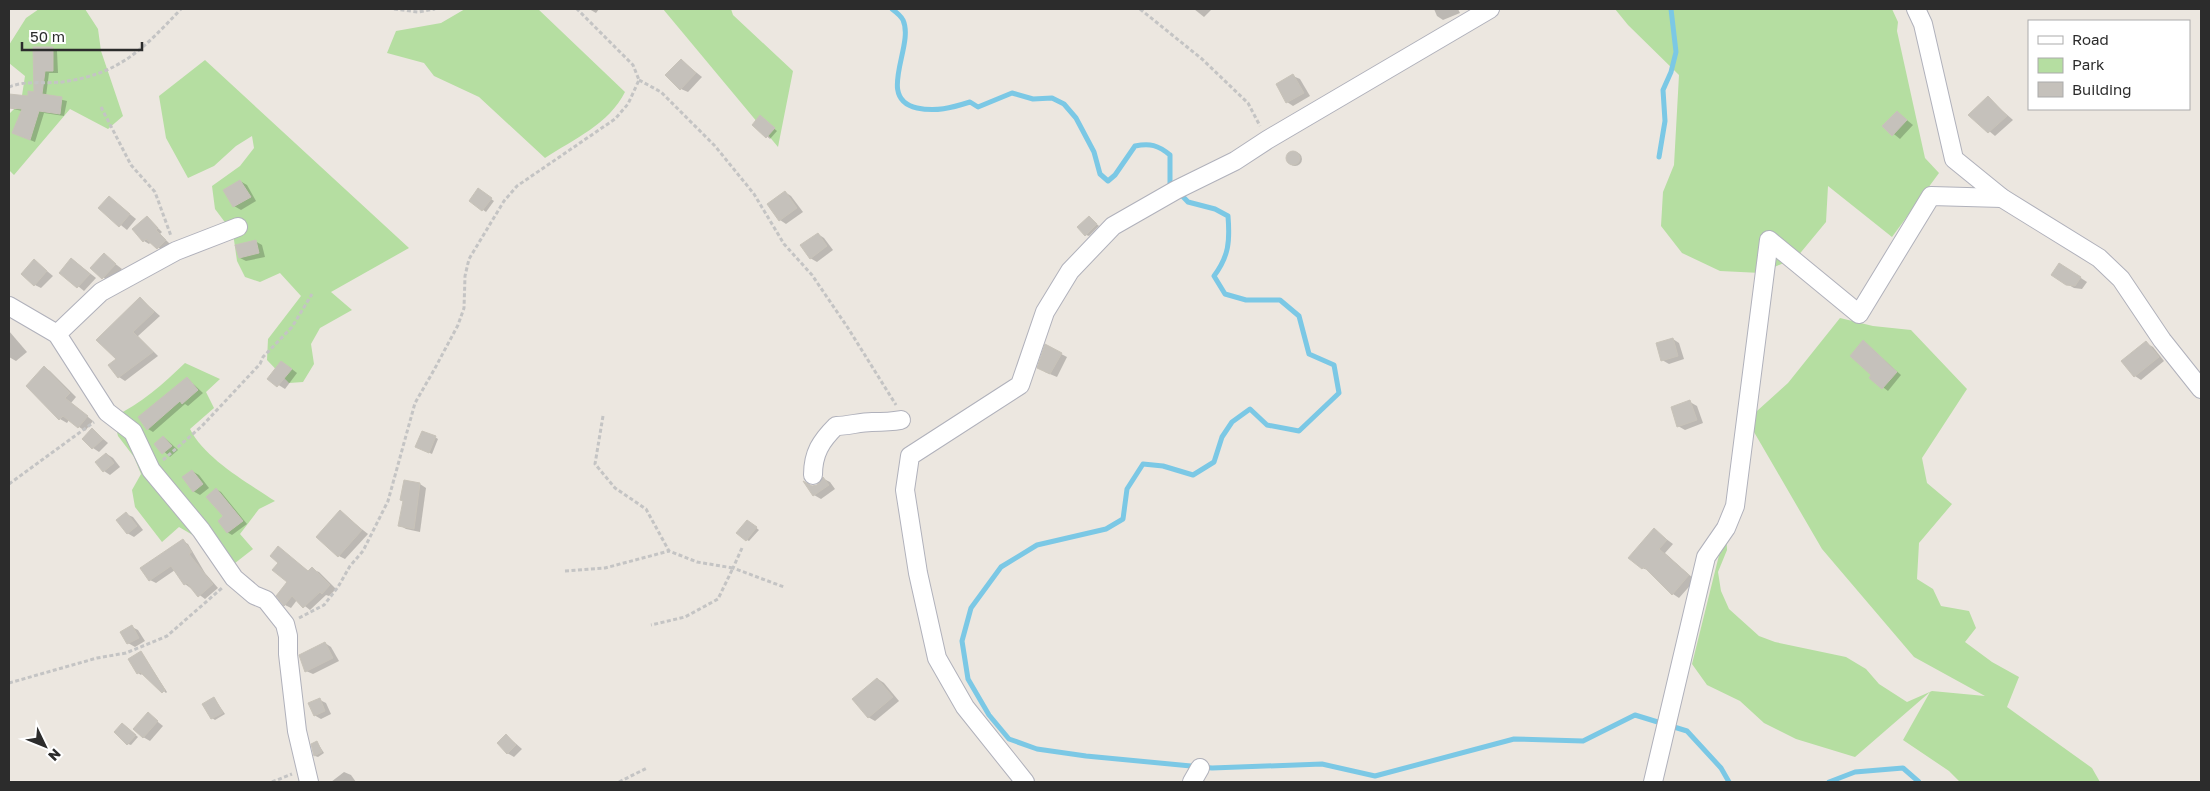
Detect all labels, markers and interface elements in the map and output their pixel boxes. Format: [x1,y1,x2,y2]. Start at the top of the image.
scale bar [22,20,142,52]
legend [2028,20,2190,110]
text: 50 m [30,27,65,45]
text: Road [2072,30,2109,48]
text: Park [2072,55,2105,73]
text: Building [2072,80,2132,98]
north arrow [20,721,70,771]
text: N [45,746,65,765]

